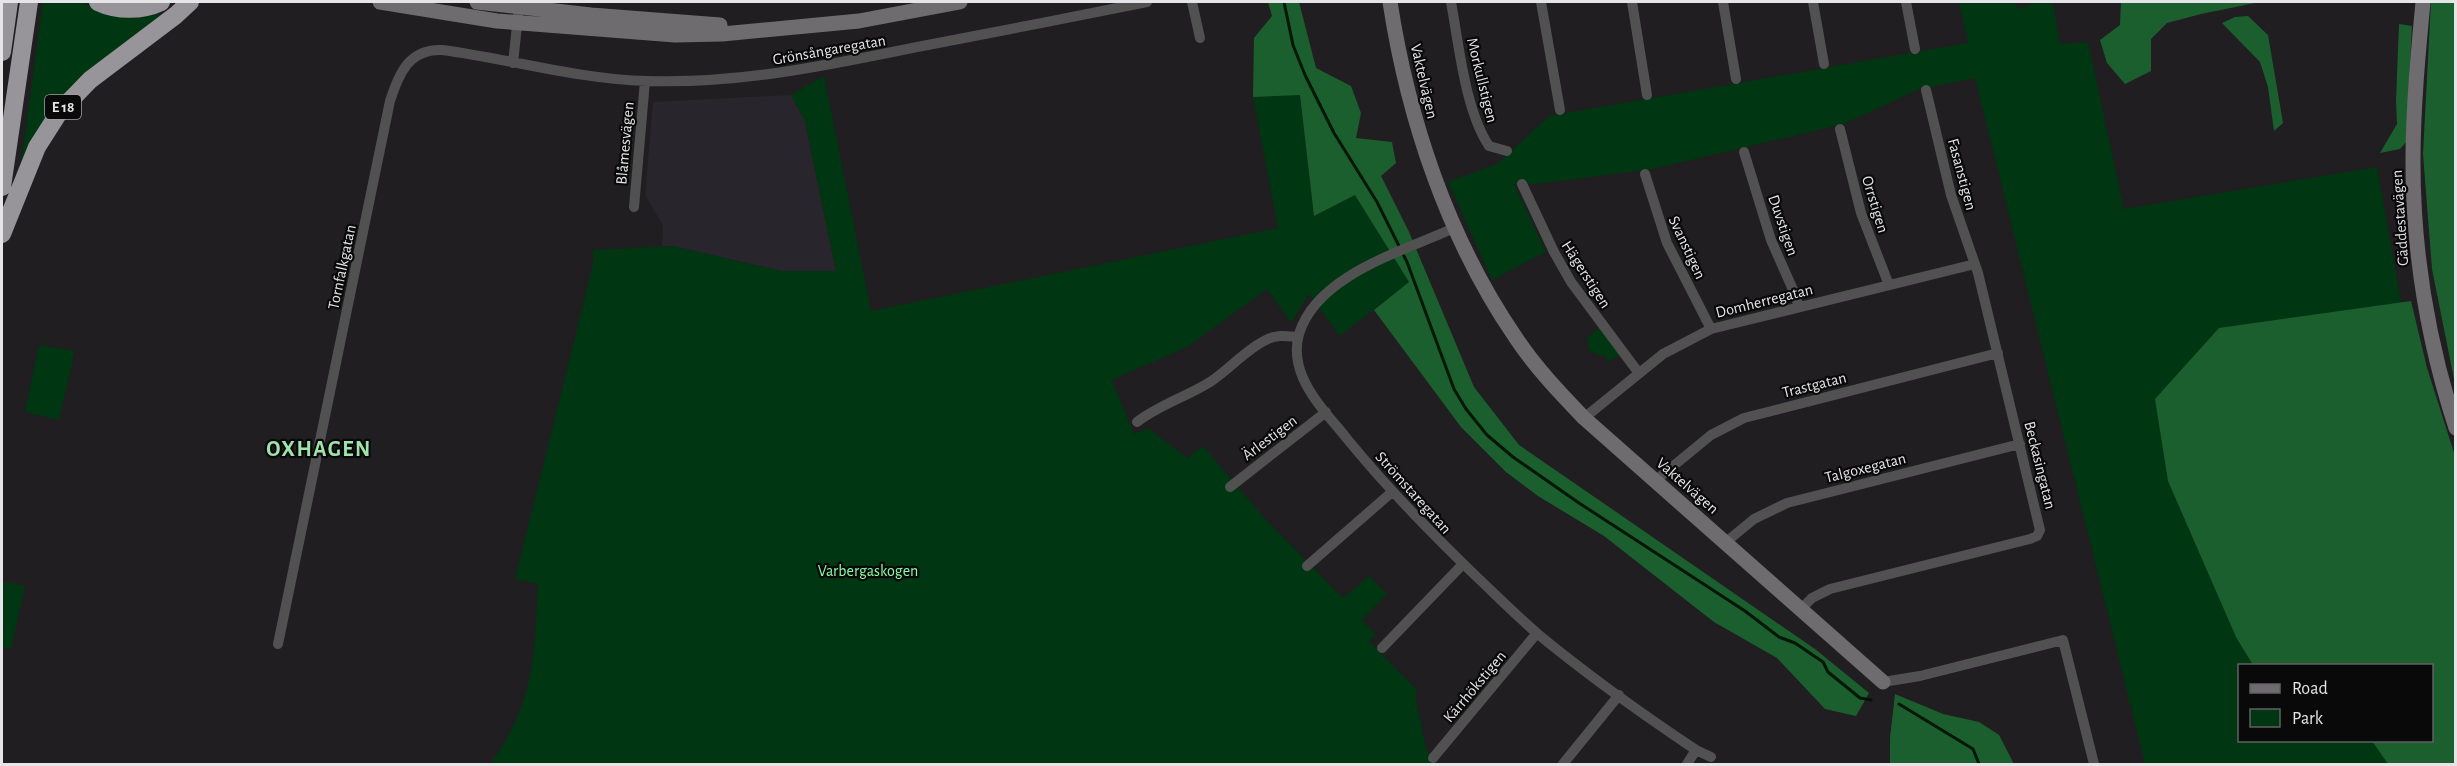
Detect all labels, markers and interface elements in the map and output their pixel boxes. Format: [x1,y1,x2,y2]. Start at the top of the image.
street label: Grönsångaregatan [771,32,887,68]
street label: Morkullstigen [1464,36,1500,124]
street label: Vaktelvägen [1408,42,1440,120]
road number: E 18 [45,95,81,119]
street label: Blåmesvägen [613,101,637,185]
street label: Fasanstigen [1945,137,1979,212]
street label: Gäddestavägen [2389,169,2411,267]
street label: Orrstigen [1859,174,1891,235]
street label: Duvstigen [1765,193,1801,258]
street label: Svanstigen [1666,213,1709,281]
street label: Tornfalkgatan [325,223,359,311]
street label: Hägerstigen [1559,238,1614,311]
street label: Domherregatan [1714,281,1815,321]
street label: Trastgatan [1781,369,1848,401]
street label: Ärlestigen [1238,411,1300,463]
street label: Beckasingatan [2021,420,2059,511]
district label: OXHAGEN [266,438,372,460]
street label: Strömstaregatan [1372,448,1454,537]
street label: Talgoxegatan [1823,450,1907,486]
street label: Vaktelvägen [1653,455,1721,517]
park label: Varbergaskogen [818,563,918,579]
street label: Kärrhökstigen [1440,648,1509,725]
legend [2238,664,2433,742]
text: Road [2292,680,2328,698]
text: Park [2292,710,2324,728]

